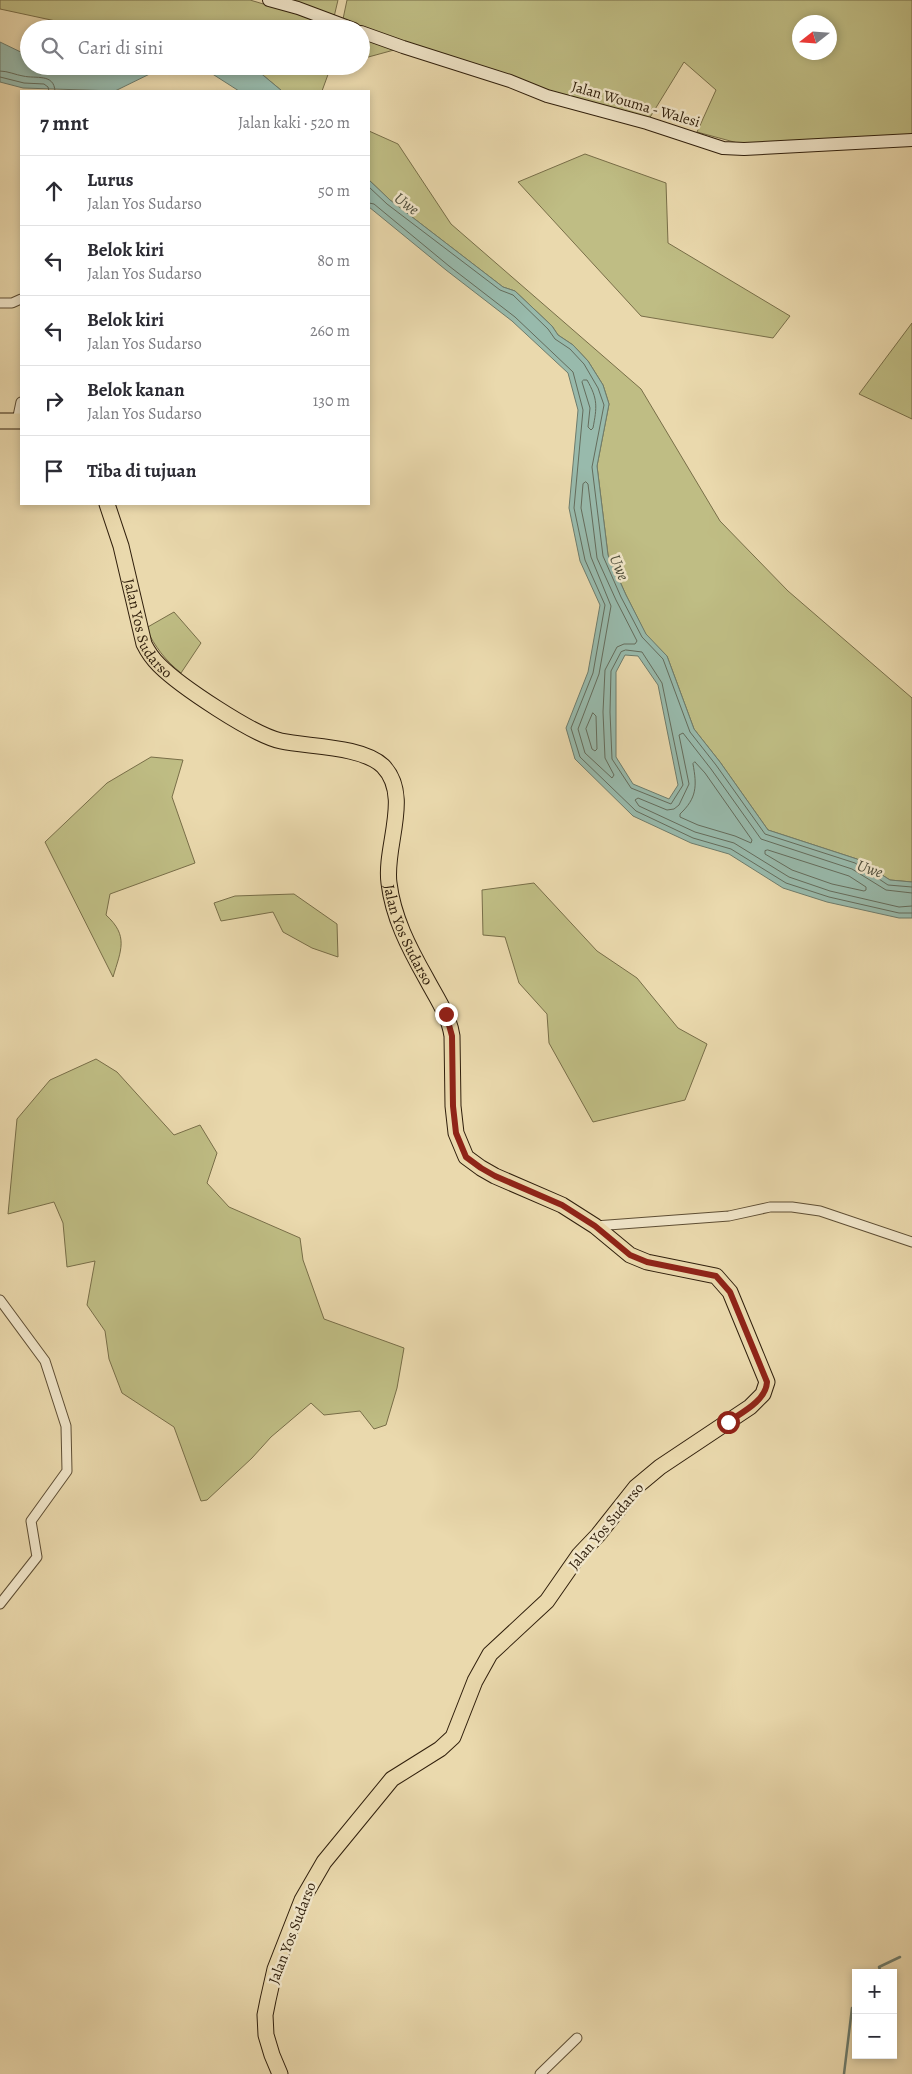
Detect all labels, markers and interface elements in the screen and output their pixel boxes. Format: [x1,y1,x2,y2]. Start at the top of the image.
north arrow [792,15,837,60]
search box [20,20,370,75]
icon: search [38,34,66,62]
text: Cari di sini [78,35,163,61]
street label: Jalan Wouma - Walesi [569,76,703,132]
text: 7 mnt [40,109,89,137]
text: Jalan kaki · 520 m [238,112,350,134]
text: Lurus [87,167,133,193]
icon: ahead [40,177,68,205]
text: 50 m [318,180,350,202]
water label: Uwe [389,187,424,221]
text: Jalan Yos Sudarso [87,193,202,215]
text: Belok kiri [87,237,164,263]
icon: left [40,247,68,275]
text: 80 m [317,250,350,272]
text: Jalan Yos Sudarso [87,263,202,285]
text: Belok kiri [87,307,164,333]
icon: left [40,317,68,345]
text: 260 m [310,320,350,342]
text: Jalan Yos Sudarso [87,333,202,355]
text: Belok kanan [87,377,185,403]
icon: right [40,387,68,415]
text: 130 m [313,390,350,412]
text: Jalan Yos Sudarso [87,403,202,425]
icon: arrive [40,457,68,485]
text: Tiba di tujuan [87,458,196,484]
water label: Uwe [604,551,634,584]
street label: Jalan Yos Sudarso [119,577,177,683]
water label: Uwe [854,854,886,884]
street label: Jalan Yos Sudarso [379,883,438,989]
route end [435,1003,458,1026]
route start [717,1411,740,1434]
street label: Jalan Yos Sudarso [564,1478,648,1574]
street label: Jalan Yos Sudarso [263,1879,321,1987]
map controls [852,1969,897,2059]
button: + [852,1969,897,2014]
button: − [852,2014,897,2059]

